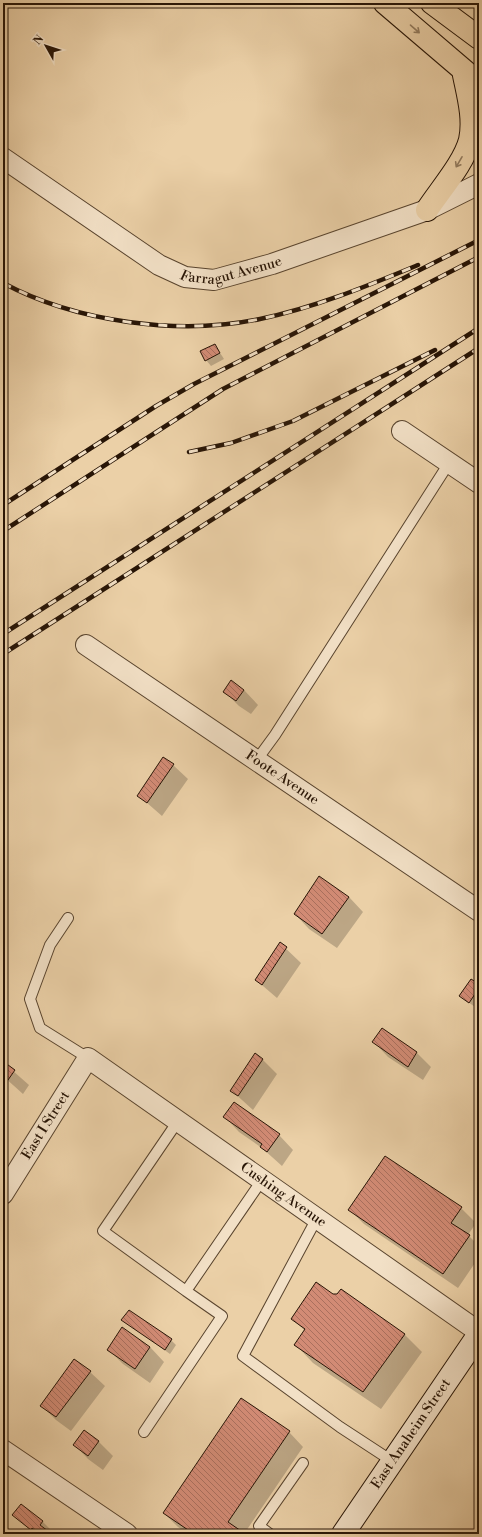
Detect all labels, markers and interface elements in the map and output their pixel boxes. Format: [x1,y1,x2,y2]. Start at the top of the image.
one-way arrow [410,24,420,33]
north arrow [26,26,66,66]
text: N [31,32,47,48]
one-way arrow [455,155,462,167]
street label: Farragut Avenue [177,252,284,289]
street label: Foote Avenue [242,747,322,809]
street label: East I Street [18,1088,74,1163]
street label: Cushing Avenue [237,1158,330,1231]
street label: East Anaheim Street [367,1375,455,1492]

